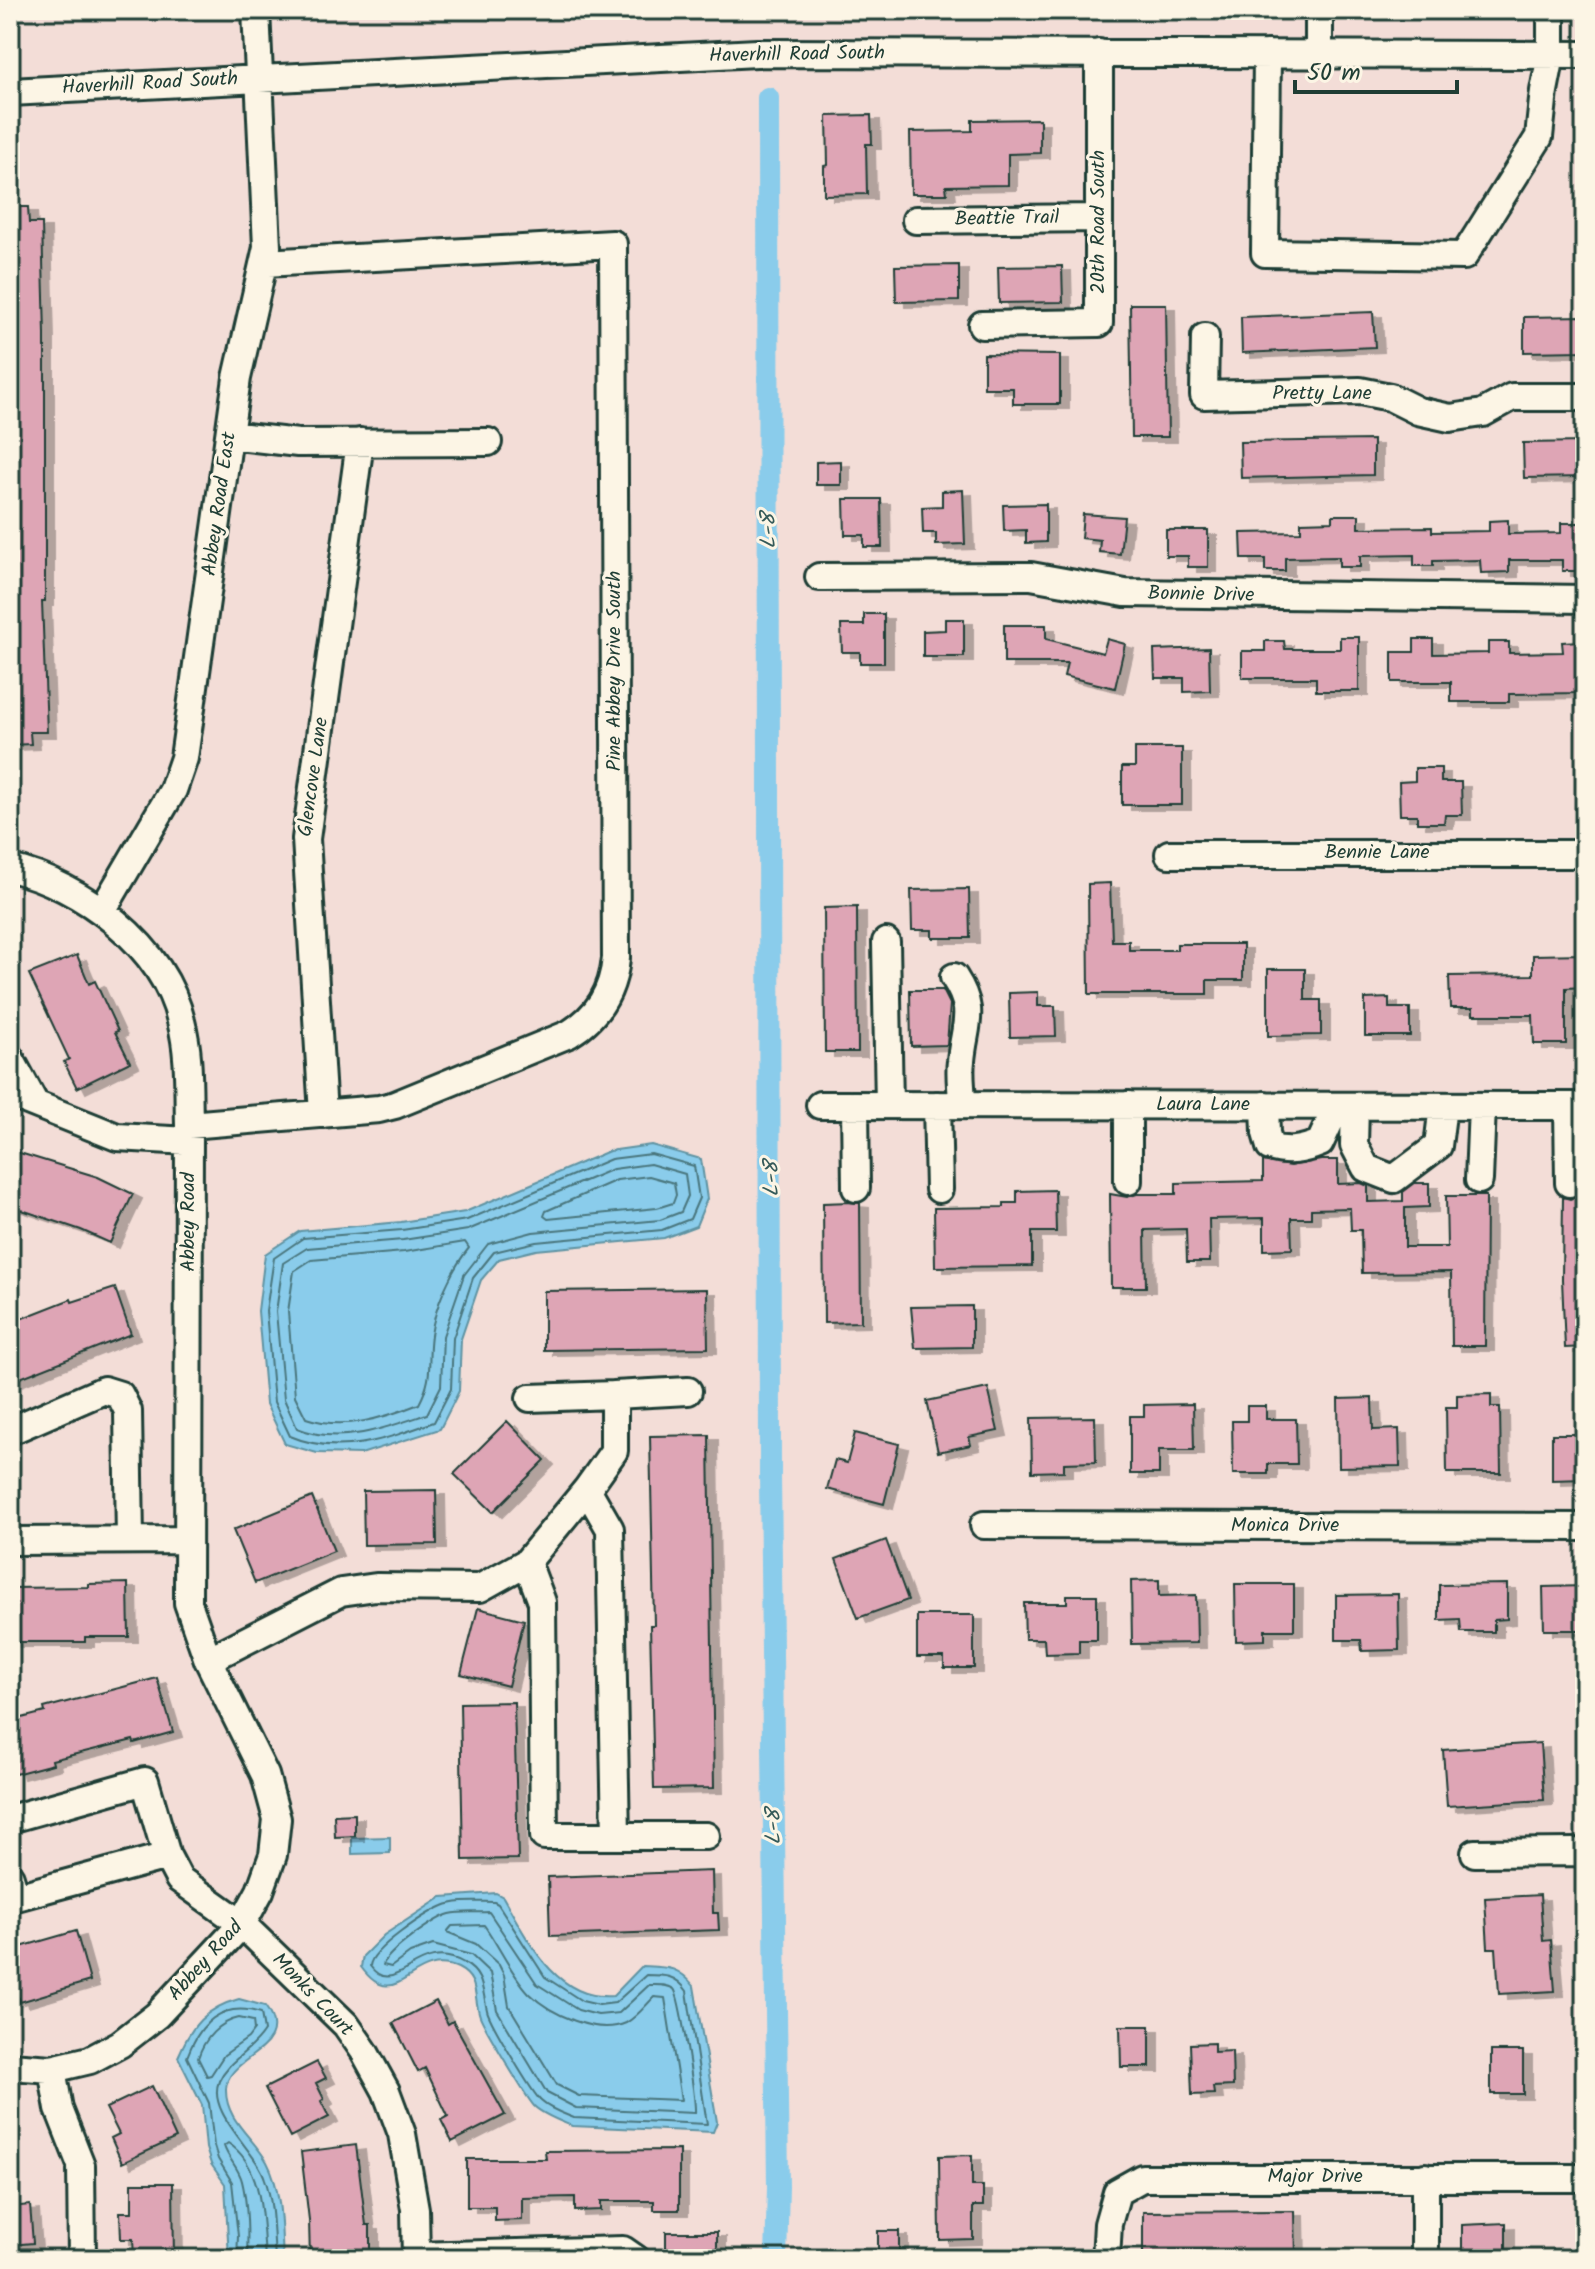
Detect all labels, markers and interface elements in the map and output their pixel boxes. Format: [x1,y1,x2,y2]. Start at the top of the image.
street label: Haverhill Road South [709,37,885,73]
scale bar [1295,44,1457,94]
text: 50 m [1307,54,1361,93]
street label: Haverhill Road South [61,63,239,105]
street label: 20th Road South [1083,150,1115,294]
street label: Beattie Trail [954,202,1060,236]
street label: Pretty Lane [1272,378,1372,410]
street label: Abbey Road East [194,430,246,578]
water label: L-8 [752,510,787,549]
street label: Pine Abbey Drive South [599,571,631,771]
street label: Bonnie Drive [1147,578,1255,612]
street label: Glencove Lane [290,715,338,839]
street label: Bennie Lane [1325,837,1429,869]
street label: Laura Lane [1156,1089,1250,1121]
water label: L-8 [755,1158,790,1197]
street label: Abbey Road [173,1171,205,1272]
street label: Monica Drive [1231,1510,1339,1542]
water label: L-8 [757,1806,792,1845]
street label: Abbey Road [161,1913,252,2009]
street label: Monks Court [264,1946,361,2045]
street label: Major Drive [1267,2161,1363,2193]

